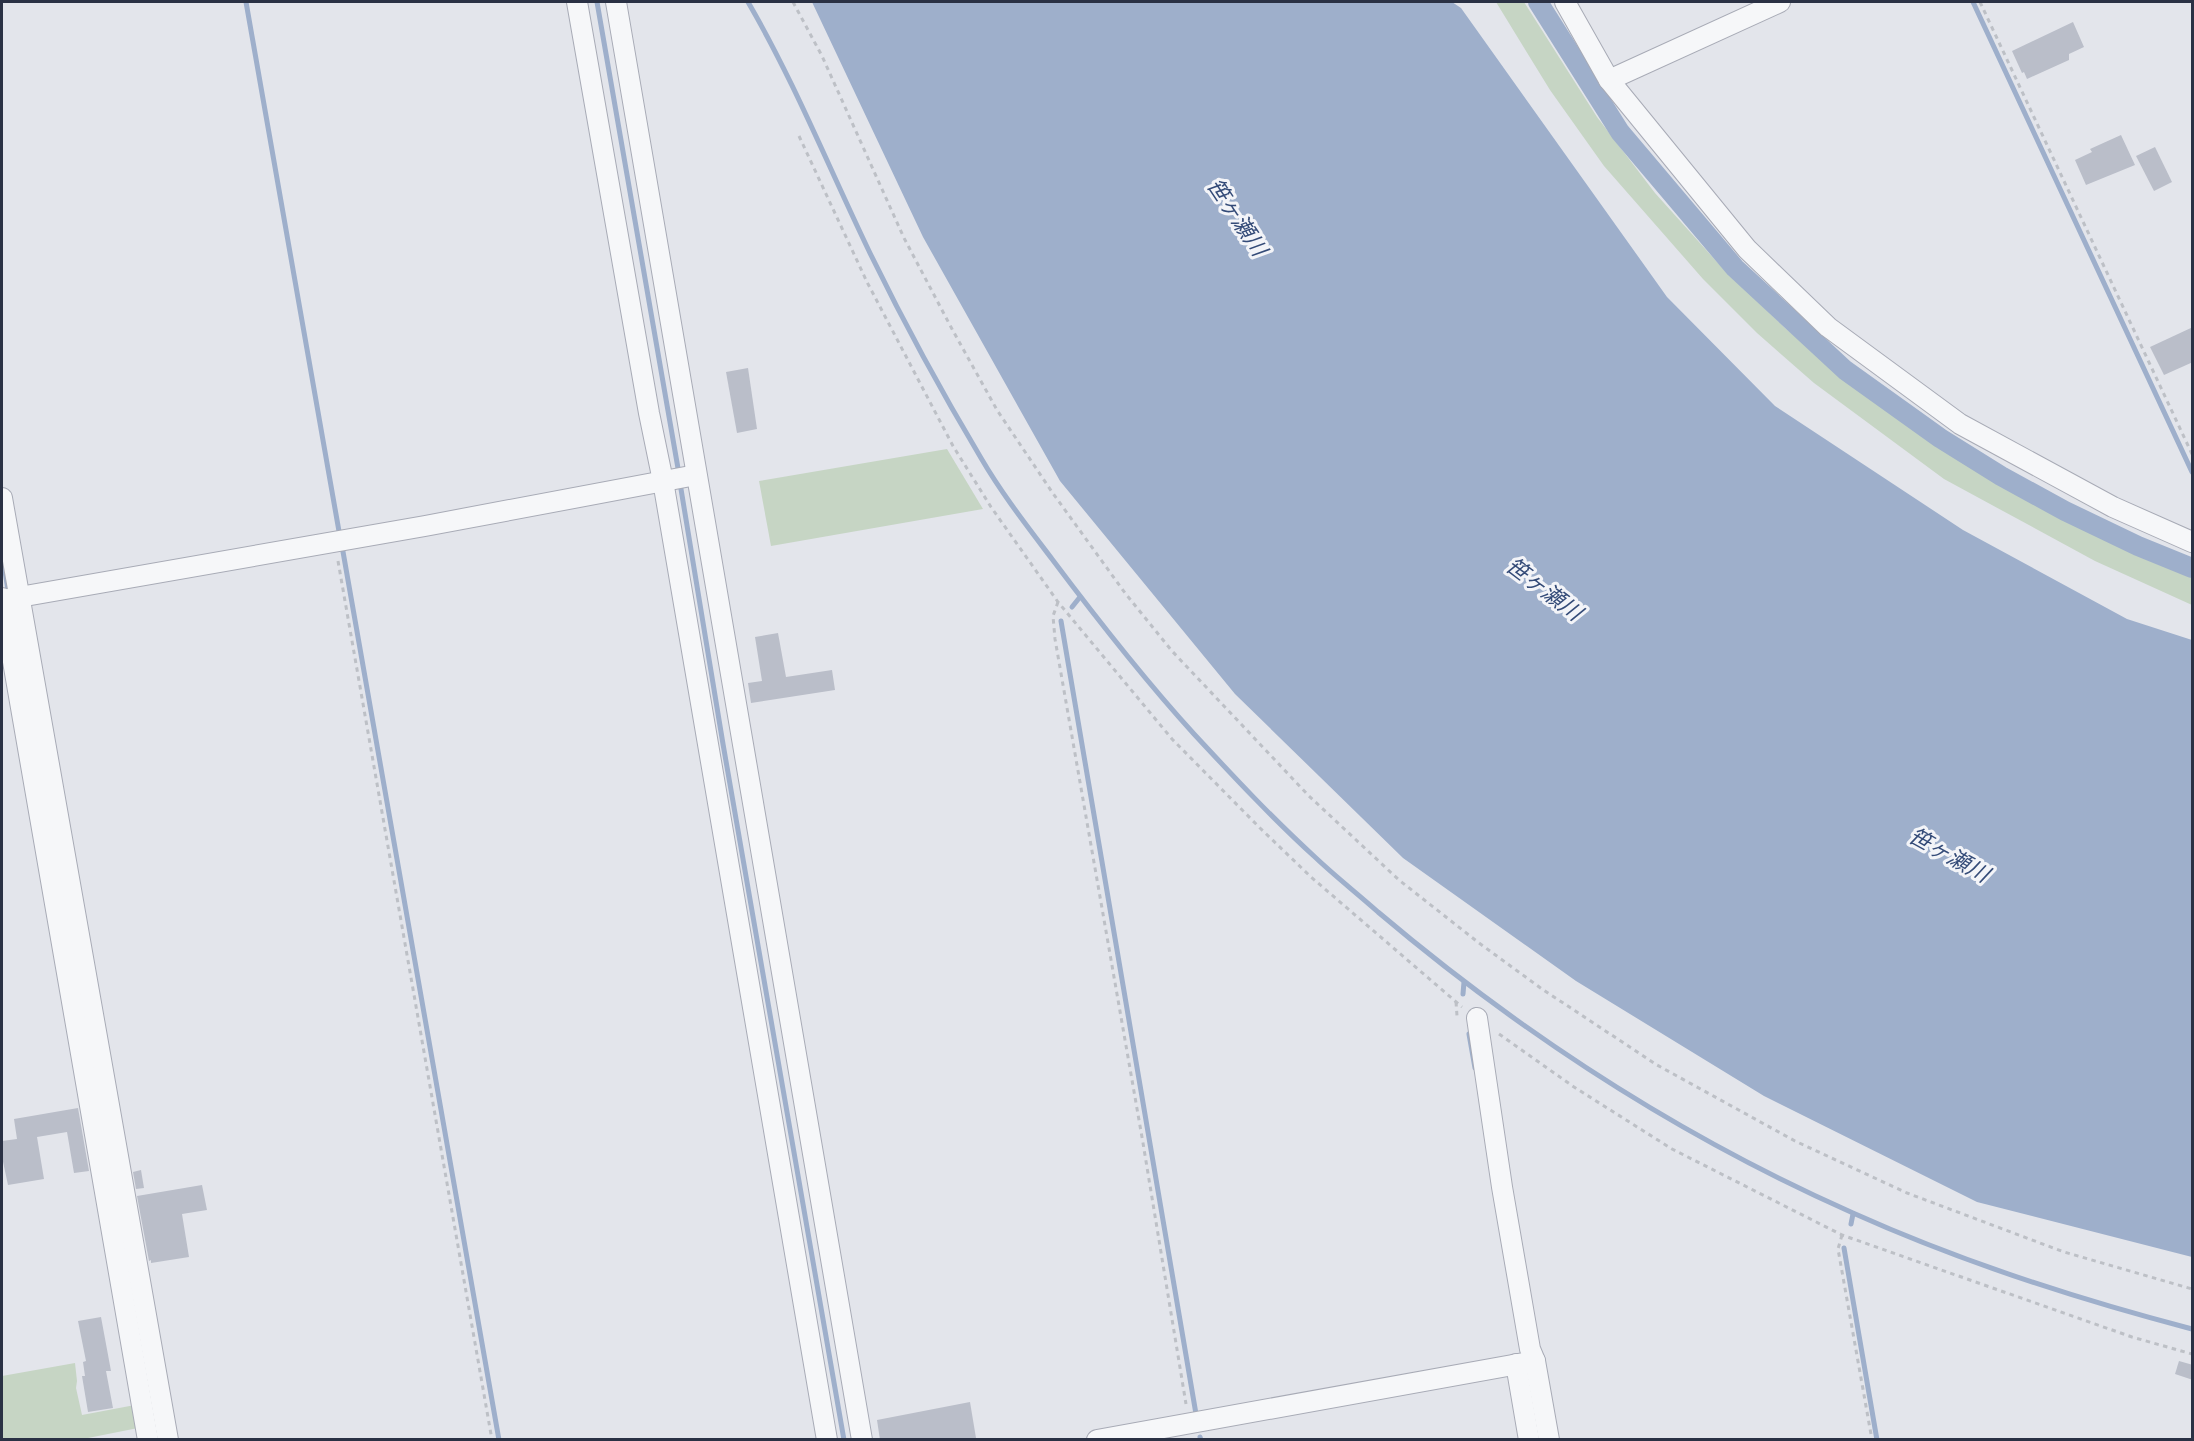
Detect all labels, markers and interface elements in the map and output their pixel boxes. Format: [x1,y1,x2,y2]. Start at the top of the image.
water label: 笹ヶ瀬川 [1201,173,1274,263]
water label: 笹ヶ瀬川 [1501,552,1589,627]
water label: 笹ヶ瀬川 [1904,822,1996,889]

